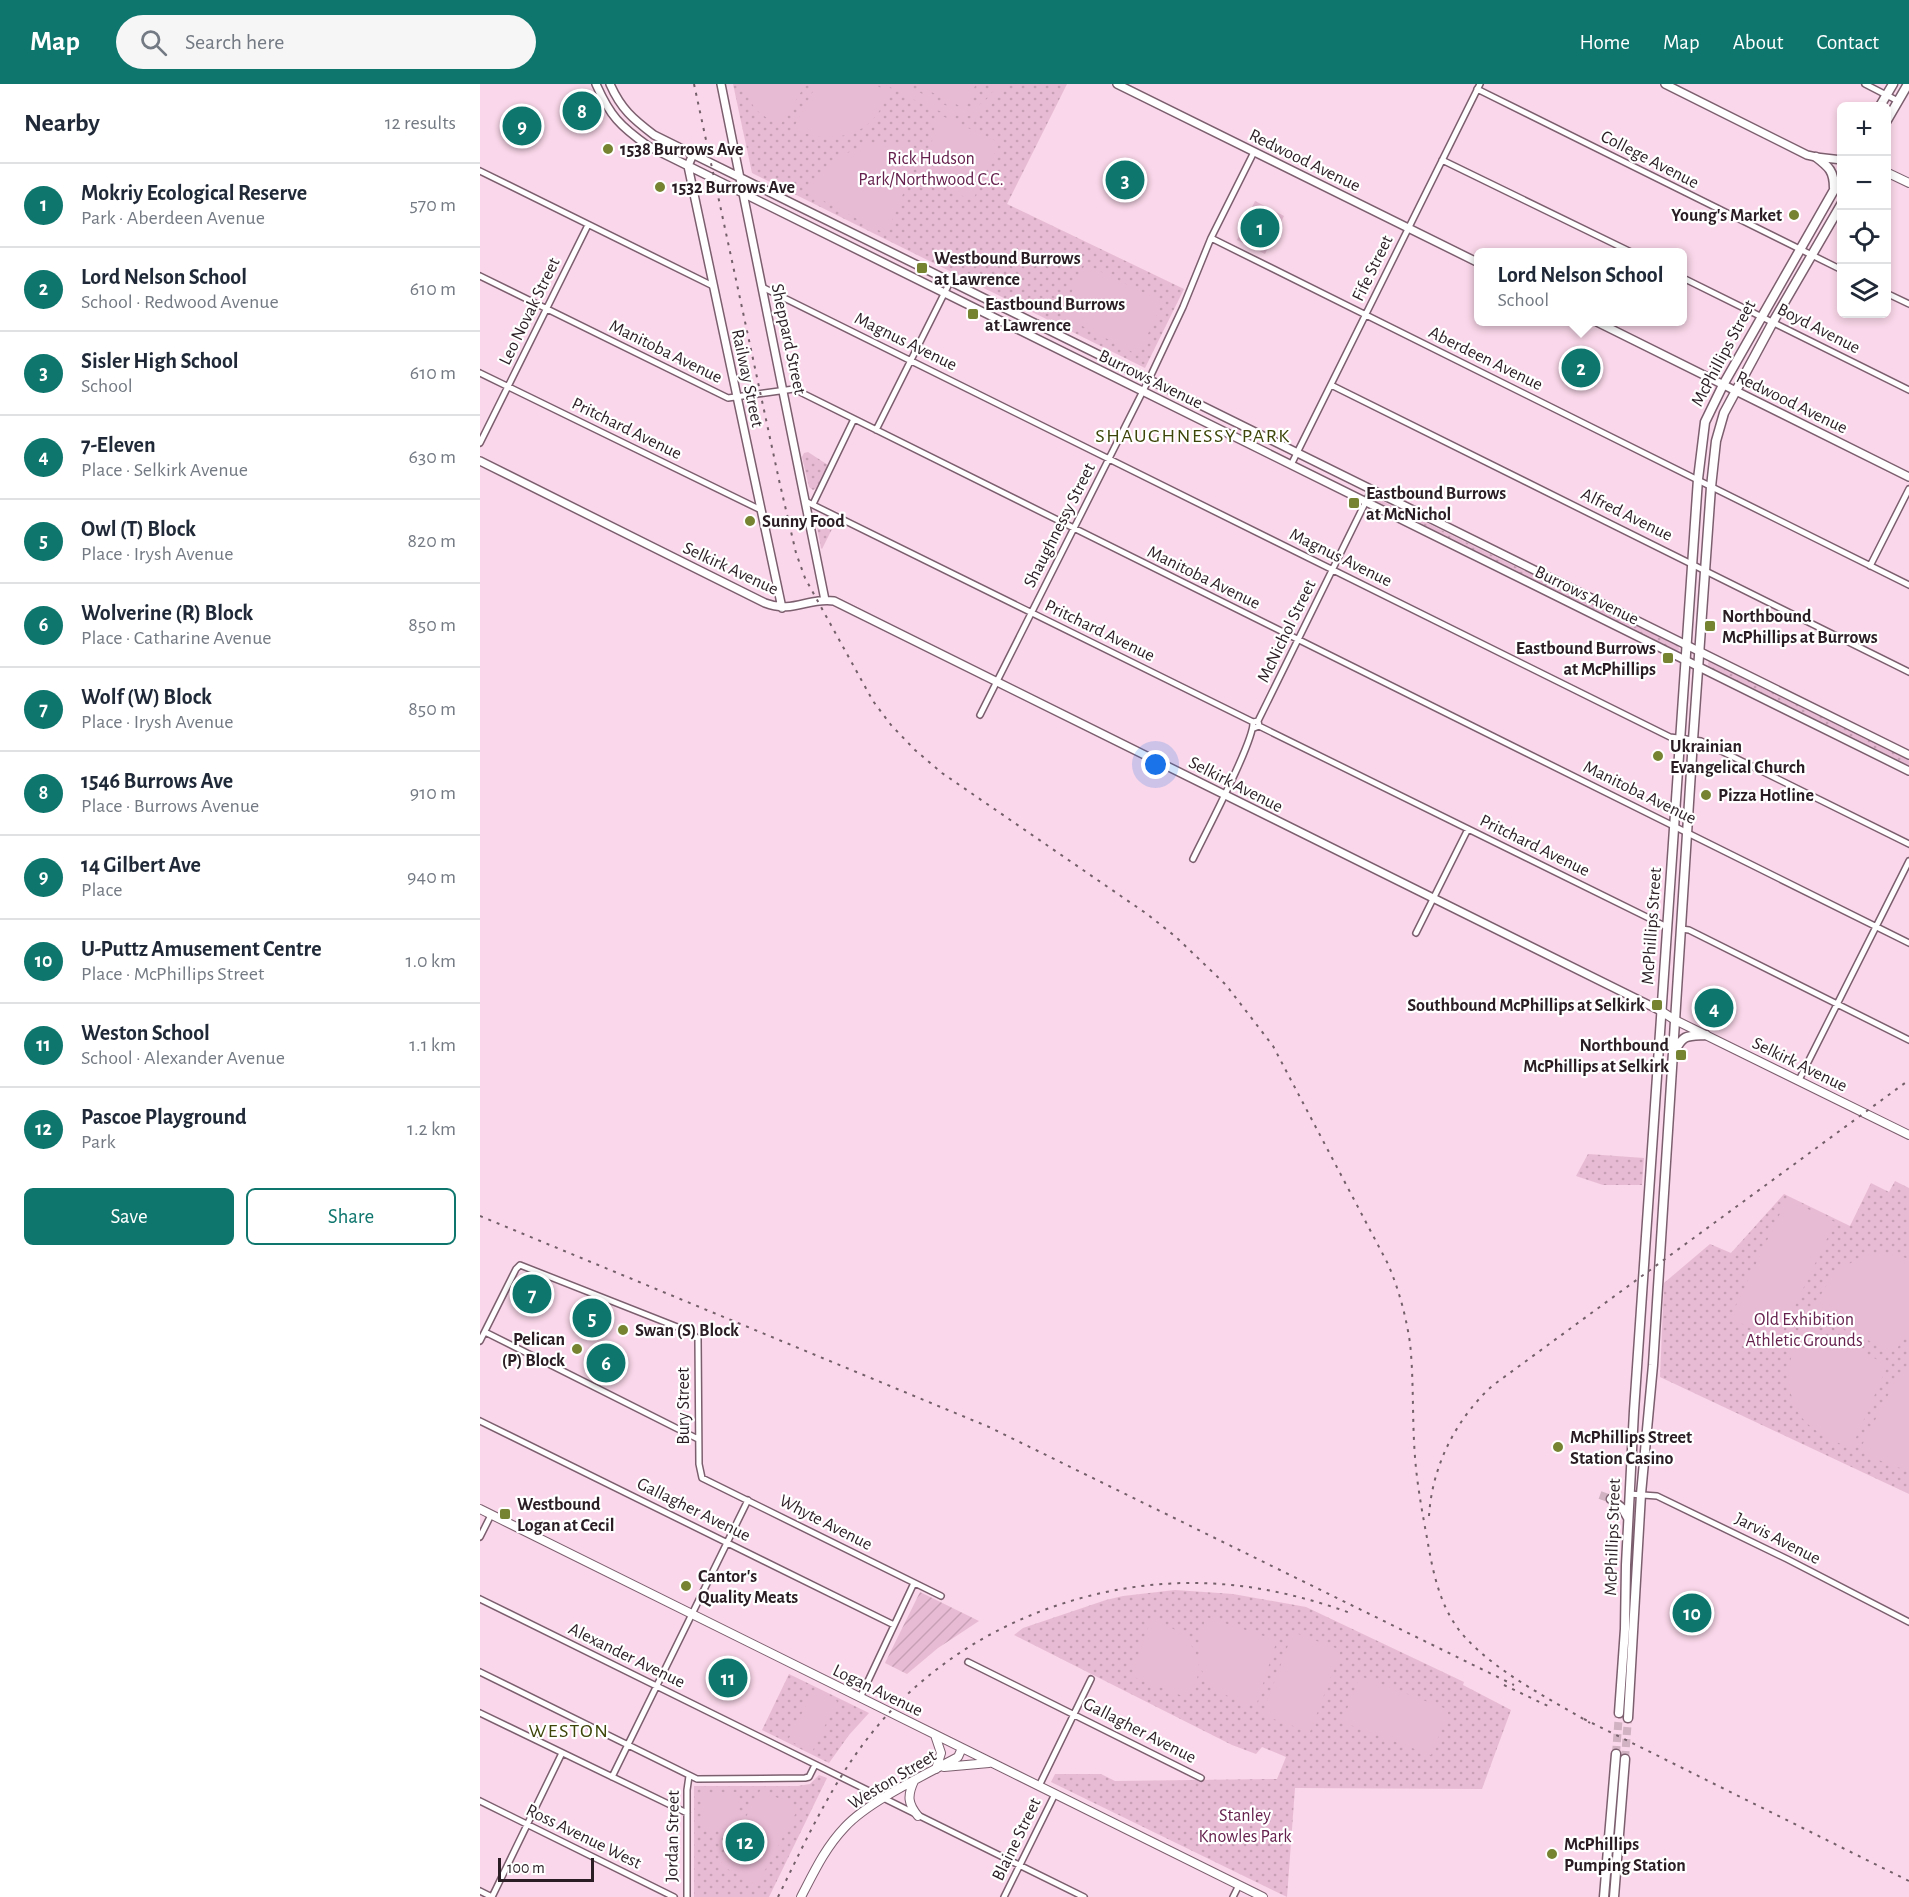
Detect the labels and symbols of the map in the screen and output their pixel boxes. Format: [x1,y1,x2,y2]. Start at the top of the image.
pin: 8 [562,88,602,134]
pin: 9 [502,104,542,148]
street label: Redwood Avenue [1246,126,1363,196]
street label: College Avenue [1598,128,1701,192]
place label: 1538 Burrows Ave [620,141,743,159]
marker: 1538 Burrows Ave [601,142,615,156]
park label: Rick Hudson Park/Northwood C.C. [858,150,1004,189]
pin: 3 [1106,158,1144,202]
place label: 1532 Burrows Ave [672,179,795,197]
marker: 1532 Burrows Ave [653,180,667,194]
pin: 1 [1240,206,1280,250]
place label: Young's Market [1671,207,1782,225]
marker: Young's Market [1787,208,1801,222]
street label: Fife Street [1349,232,1397,304]
place label: Westbound Burrows at Lawrence [934,250,1081,289]
street label: Leo Novak Street [496,255,564,368]
marker: Westbound Burrows at Lawrence [915,261,929,275]
street label: Sheppard Street [767,282,809,397]
place label: Eastbound Burrows at Lawrence [985,296,1125,335]
street label: McPhillips Street [1688,297,1760,410]
street label: Boyd Avenue [1774,300,1863,357]
marker: Eastbound Burrows at Lawrence [966,307,980,321]
street label: Magnus Avenue [851,309,960,374]
street label: Manitoba Avenue [606,317,725,387]
street label: Aberdeen Avenue [1426,324,1545,394]
street label: Railway Street [728,328,766,429]
pin: 2 [1562,346,1600,390]
street label: Burrows Avenue [1096,347,1205,413]
street label: Redwood Avenue [1733,368,1850,438]
street label: Pritchard Avenue [569,395,684,463]
district label: SHAUGHNESSY PARK [1095,426,1291,446]
street label: Shaughnessy Street [1021,460,1099,591]
place label: Eastbound Burrows at McNichol [1366,485,1506,524]
street label: Alfred Avenue [1578,485,1675,545]
marker: Eastbound Burrows at McNichol [1347,496,1361,510]
place label: Sunny Food [762,513,845,531]
marker: Sunny Food [743,514,757,528]
street label: Magnus Avenue [1286,525,1395,590]
street label: Selkirk Avenue [680,539,781,599]
street label: Manitoba Avenue [1144,543,1263,613]
street label: Burrows Avenue [1532,563,1641,629]
street label: McNichol Street [1254,577,1320,686]
street label: Pritchard Avenue [1042,597,1157,665]
place label: Northbound McPhillips at Burrows [1722,608,1878,647]
marker: Northbound McPhillips at Burrows [1703,619,1717,633]
place label: Eastbound Burrows at McPhillips [1516,640,1656,679]
marker: Eastbound Burrows at McPhillips [1661,651,1675,665]
place label: Ukrainian Evangelical Church [1670,738,1805,777]
marker: Ukrainian Evangelical Church [1651,749,1665,763]
your location [1141,750,1170,779]
street label: Selkirk Avenue [1186,754,1285,816]
street label: Manitoba Avenue [1580,758,1699,828]
place label: Pizza Hotline [1718,787,1814,805]
marker: Pizza Hotline [1699,788,1713,802]
street label: Pritchard Avenue [1477,812,1592,880]
street label: McPhillips Street [1639,866,1665,985]
pin: 4 [1694,986,1734,1030]
place label: Southbound McPhillips at Selkirk [1407,997,1645,1015]
marker: Southbound McPhillips at Selkirk [1650,998,1664,1012]
street label: Selkirk Avenue [1749,1034,1850,1096]
place label: Northbound McPhillips at Selkirk [1523,1037,1670,1076]
marker: Northbound McPhillips at Selkirk [1674,1048,1688,1062]
pin: 7 [512,1272,552,1316]
pin: 5 [572,1296,612,1340]
park label: Old Exhibition Athletic Grounds [1745,1311,1863,1350]
place label: Swan (S) Block [635,1322,739,1340]
marker: Swan (S) Block [616,1323,630,1337]
place label: Pelican (P) Block [502,1331,565,1370]
pin: 6 [586,1340,626,1386]
marker: Pelican (P) Block [570,1342,584,1356]
street label: Bury Street [675,1367,693,1445]
place label: McPhillips Street Station Casino [1570,1429,1692,1468]
marker: McPhillips Street Station Casino [1551,1440,1565,1454]
street label: Gallagher Avenue [634,1475,753,1545]
street label: McPhillips Street [1602,1478,1624,1596]
street label: Whyte Avenue [776,1492,875,1554]
place label: Westbound Logan at Cecil [517,1496,614,1535]
marker: Westbound Logan at Cecil [498,1507,512,1521]
street label: Jarvis Avenue [1732,1510,1823,1568]
place label: Cantor's Quality Meats [698,1568,798,1607]
marker: Cantor's Quality Meats [679,1579,693,1593]
pin: 10 [1672,1590,1712,1636]
street label: Alexander Avenue [566,1620,688,1692]
pin: 11 [708,1656,748,1700]
street label: Logan Avenue [830,1661,925,1720]
street label: Gallagher Avenue [1080,1695,1199,1767]
district label: WESTON [529,1721,609,1741]
street label: Weston Street [845,1747,940,1813]
street label: Jordan Street [663,1790,683,1882]
street label: Blaine Street [989,1795,1045,1884]
street label: Ross Avenue West [523,1801,644,1873]
park label: Stanley Knowles Park [1198,1807,1292,1846]
pin: 12 [726,1820,764,1864]
place label: McPhillips Pumping Station [1564,1836,1686,1875]
marker: McPhillips Pumping Station [1545,1847,1559,1861]
scale bar [498,1855,594,1882]

